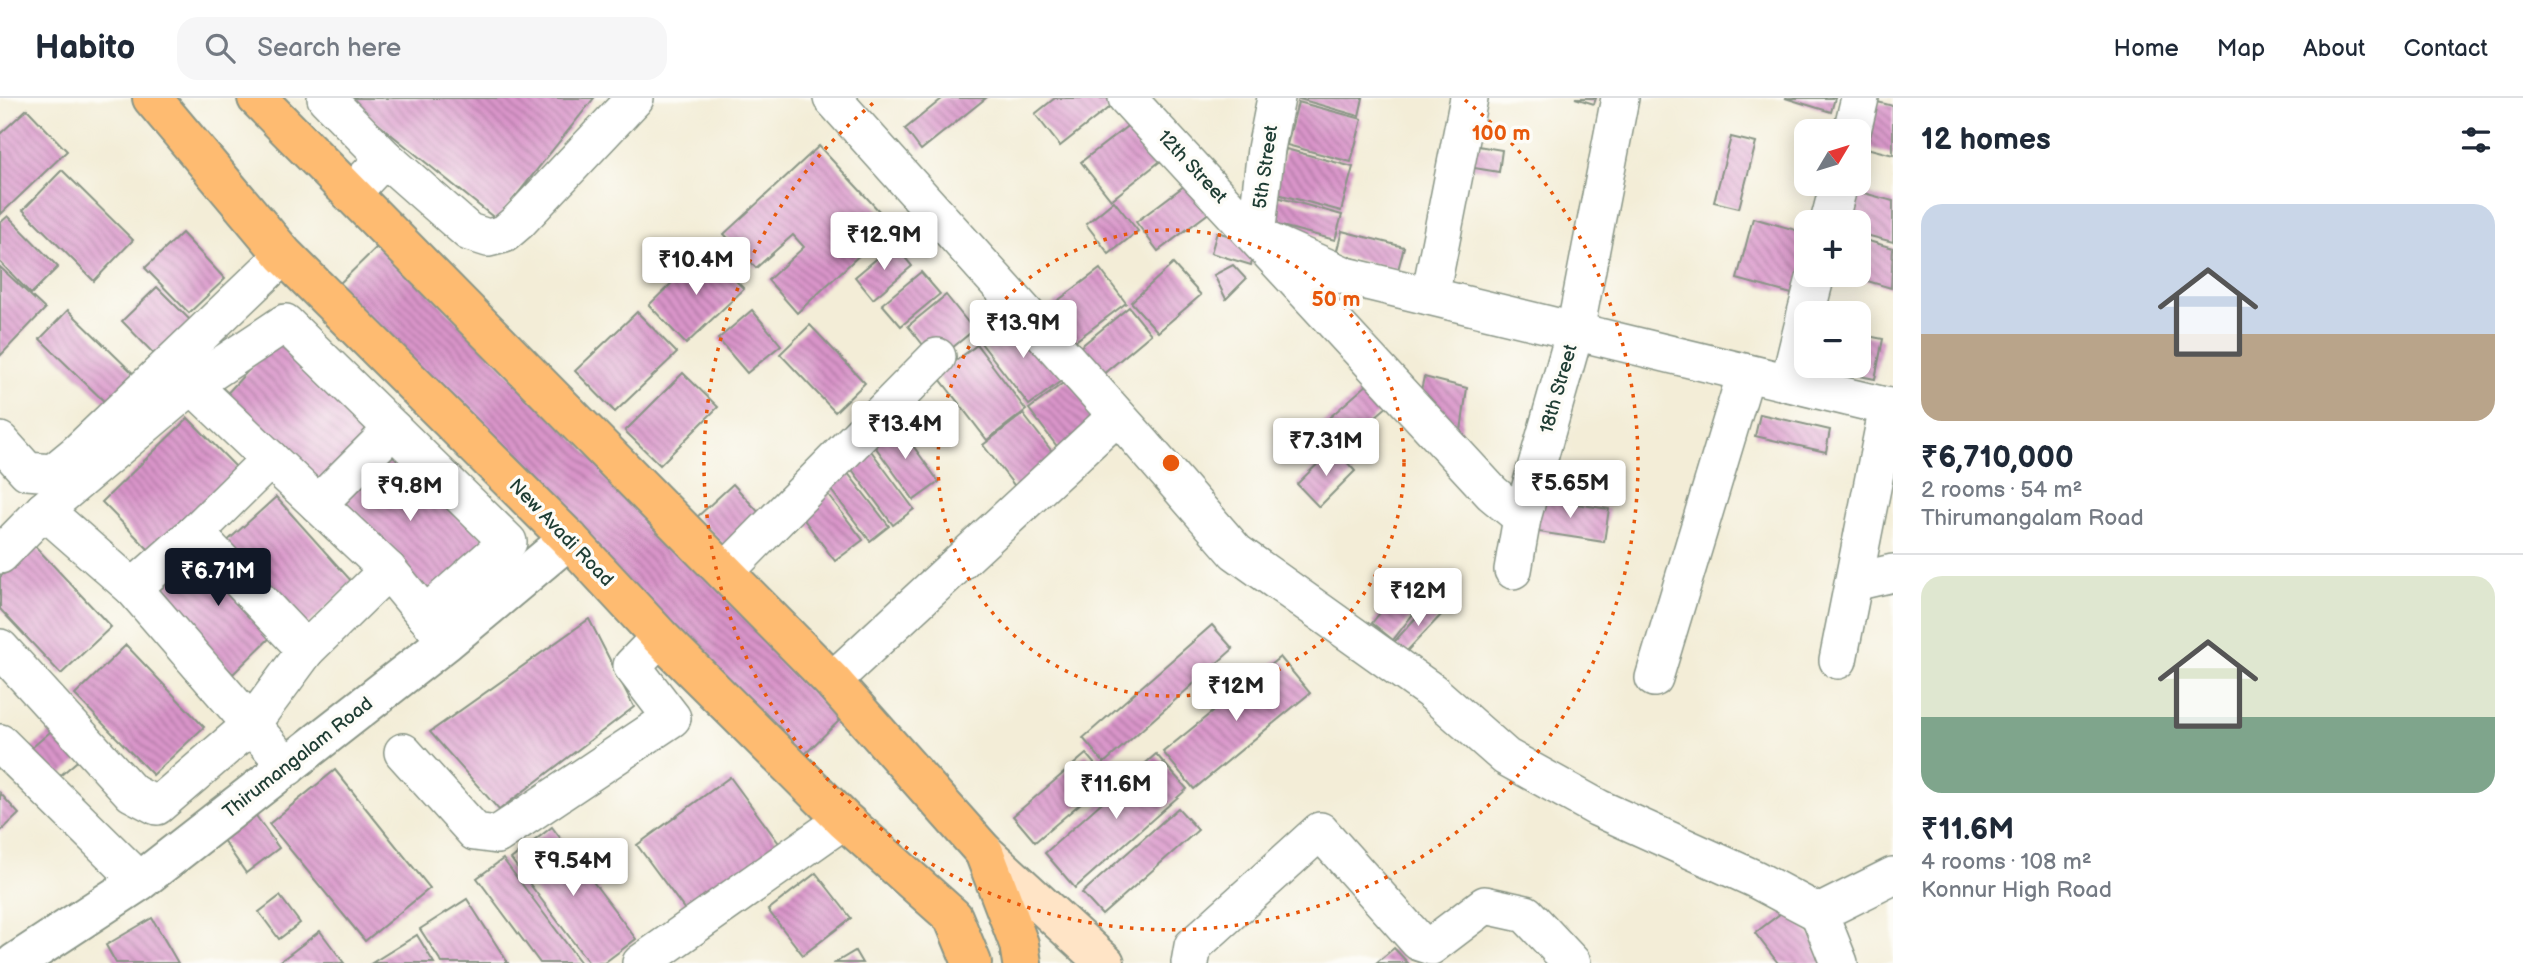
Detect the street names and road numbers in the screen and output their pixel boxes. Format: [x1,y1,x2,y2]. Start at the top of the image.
street label: 5th Street [1249,124,1283,210]
street label: 12th Street [1152,126,1232,209]
street label: 18th Street [1535,342,1583,436]
street label: New Avadi Road [504,474,618,592]
street label: Thirumangalam Road [218,692,378,824]

